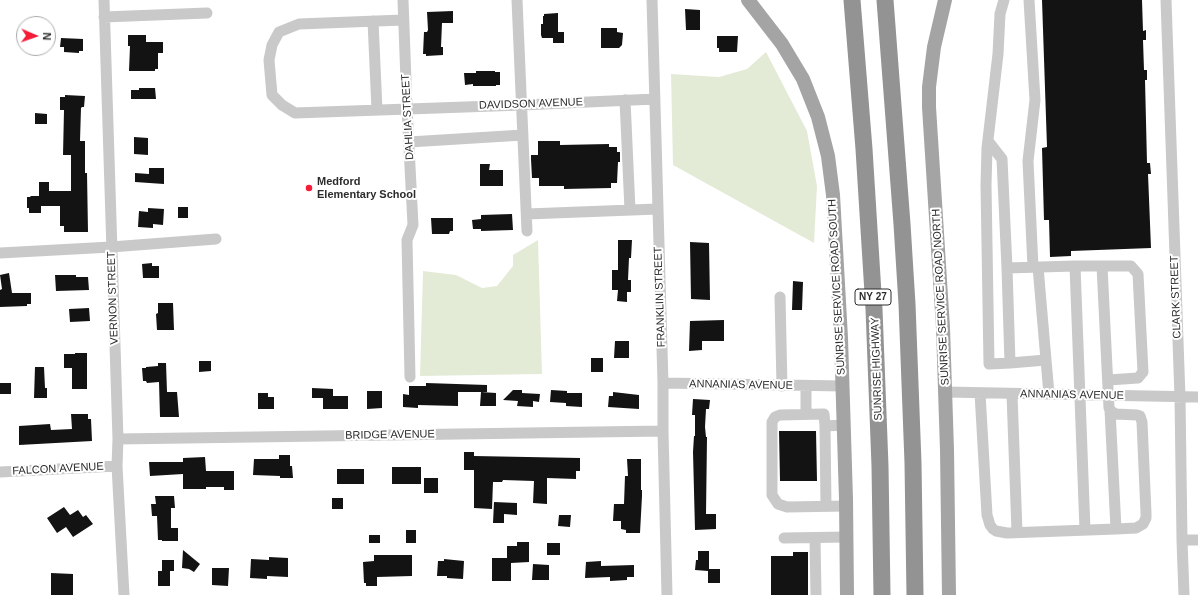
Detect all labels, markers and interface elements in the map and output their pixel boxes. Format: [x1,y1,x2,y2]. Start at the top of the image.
north arrow [16,16,56,56]
text: N [41,32,53,41]
street label: DAHLIA STREET [399,74,417,160]
street label: DAVIDSON AVENUE [479,96,583,112]
place label: Medford Elementary School [317,175,416,201]
marker: Medford Elementary School [304,183,314,193]
street label: SUNRISE SERVICE ROAD SOUTH [826,199,848,375]
street label: SUNRISE SERVICE ROAD NORTH [930,208,952,386]
street label: FRANKLIN STREET [652,246,668,348]
street label: VERNON STREET [105,251,121,345]
street label: CLARK STREET [1168,255,1184,339]
road number: NY 27 [855,289,891,305]
street label: SUNRISE HIGHWAY [869,317,885,421]
street label: ANNANIAS AVENUE [689,377,793,393]
street label: ANNANIAS AVENUE [1020,387,1124,403]
street label: BRIDGE AVENUE [345,428,435,442]
street label: FALCON AVENUE [12,460,104,478]

